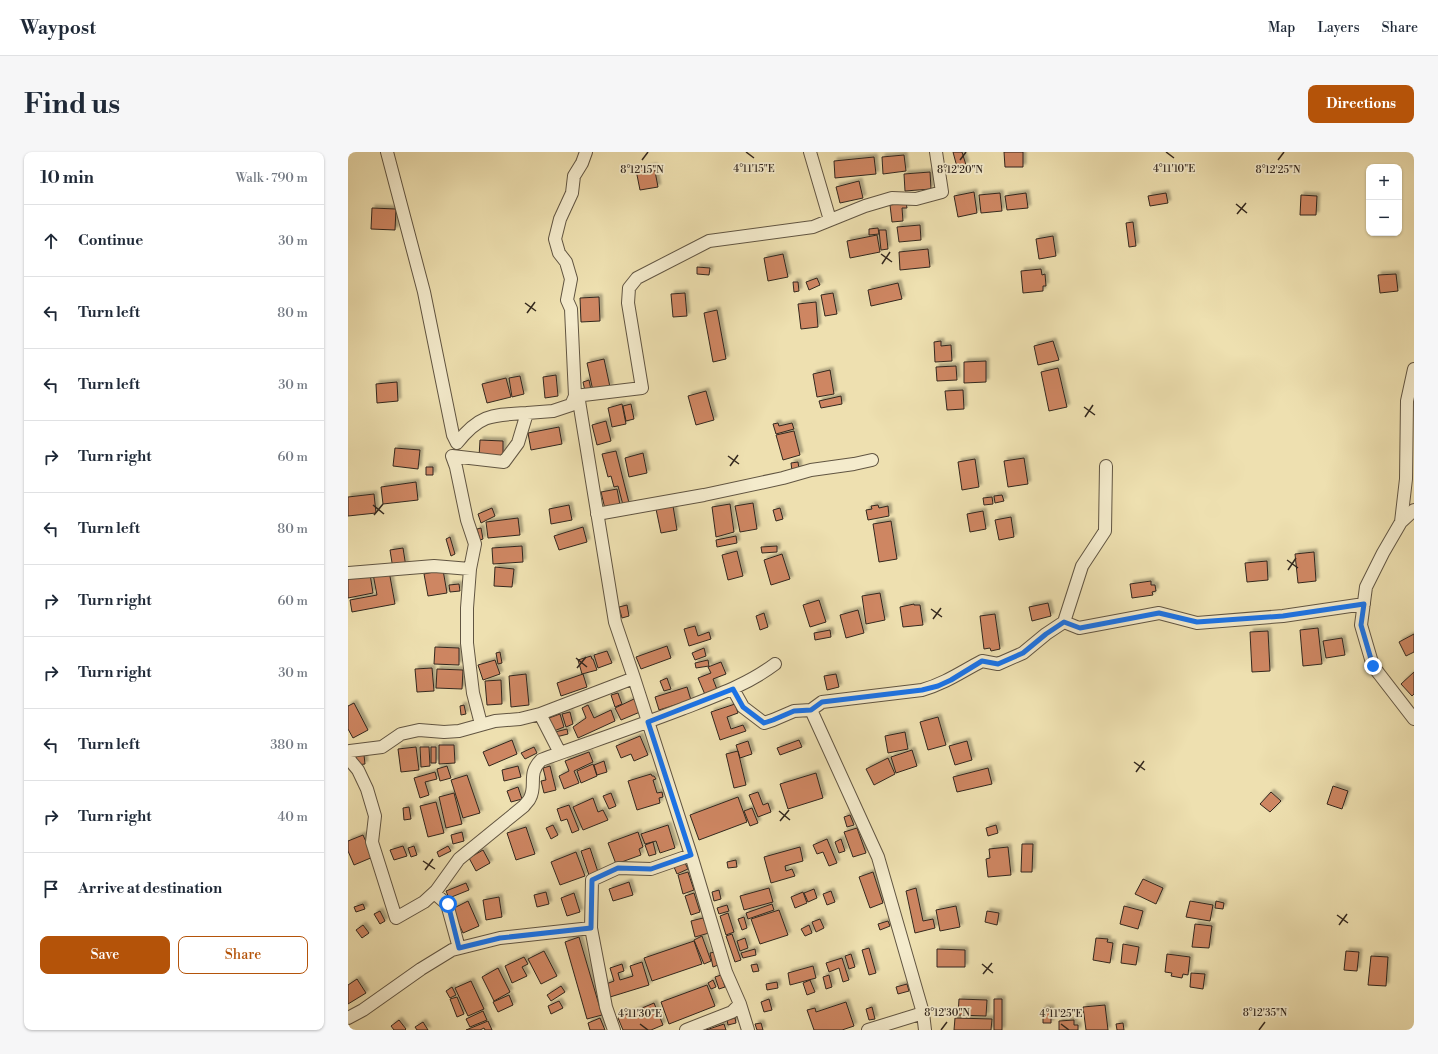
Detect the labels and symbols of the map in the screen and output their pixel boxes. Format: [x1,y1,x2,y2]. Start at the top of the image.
text: 4°11'15"E [733,163,775,175]
text: 4°11'10"E [1153,163,1195,175]
text: 8°12'15"N [620,164,664,176]
text: 8°12'20"N [937,164,984,176]
text: 8°12'25"N [1256,164,1301,176]
route end [1364,657,1382,675]
route start [439,895,457,913]
text: 8°12'30"N [924,1007,970,1019]
text: 8°12'35"N [1243,1007,1288,1019]
text: 4°11'30"E [618,1008,662,1020]
text: 4°11'25"E [1040,1008,1082,1020]

